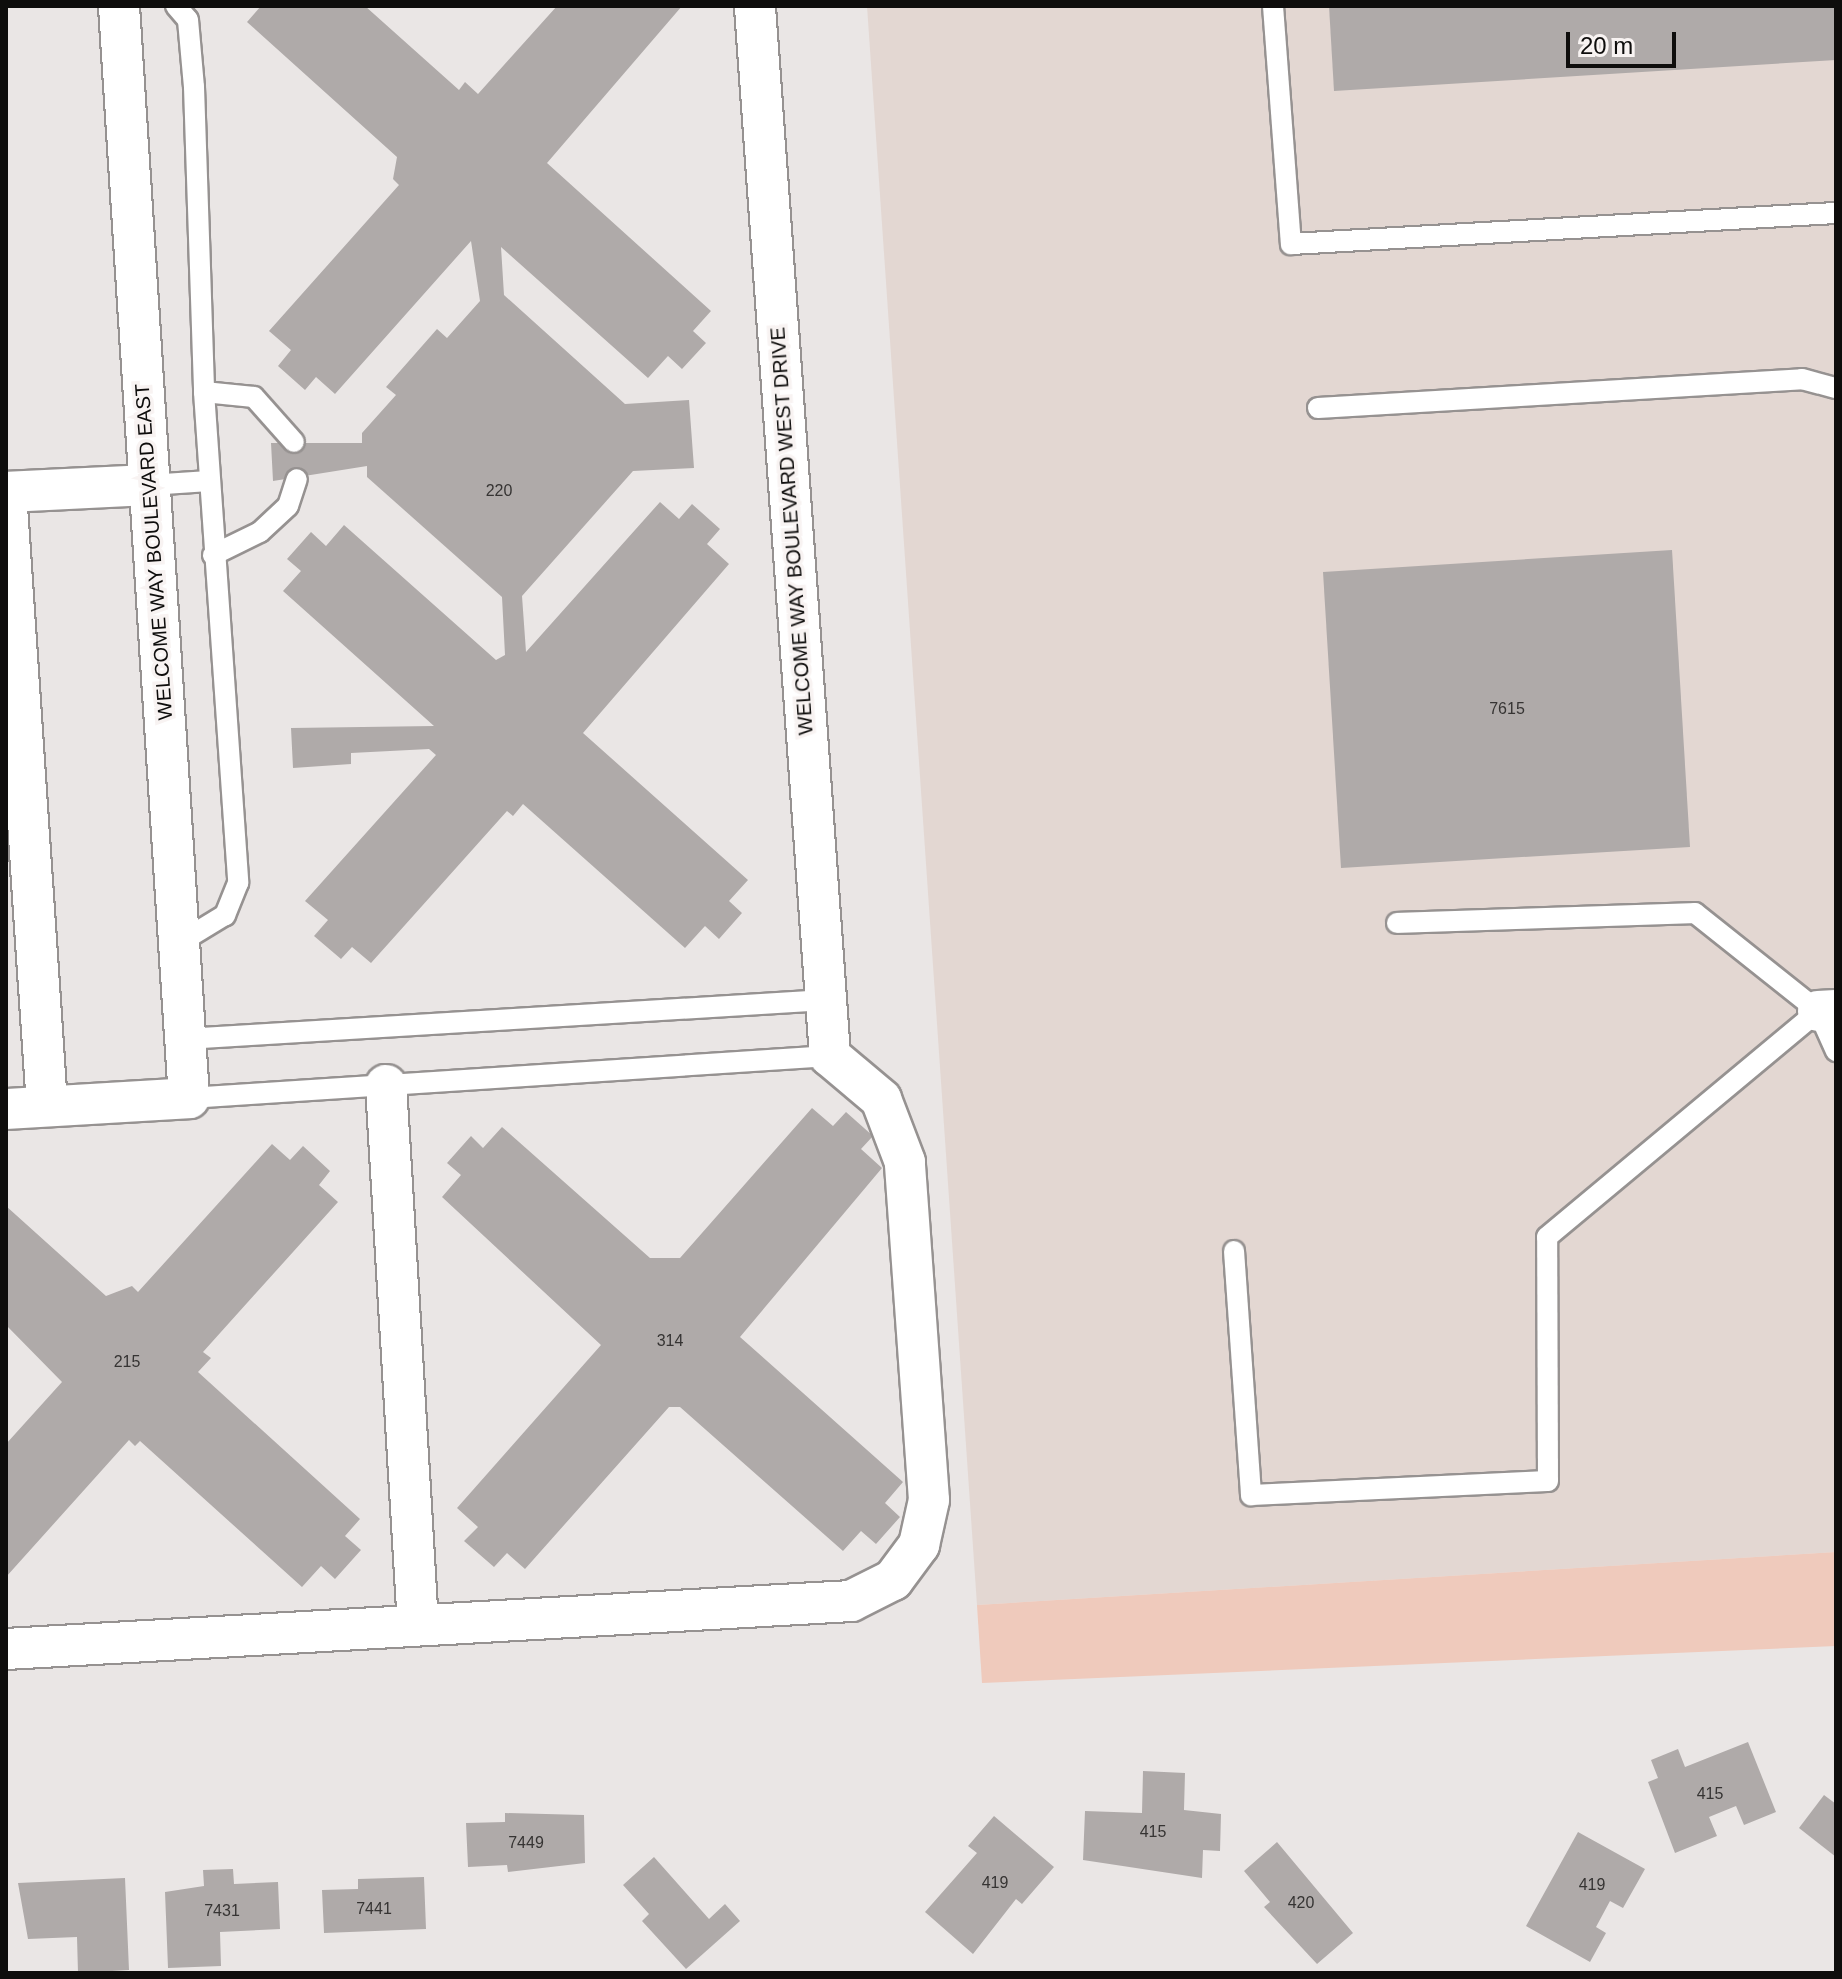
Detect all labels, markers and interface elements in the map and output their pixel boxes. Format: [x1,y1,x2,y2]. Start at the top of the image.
scale bar [1570,16,1680,66]
text: 20 m [1580,32,1633,59]
street label: WELCOME WAY BOULEVARD WEST DRIVE [766,326,818,736]
street label: WELCOME WAY BOULEVARD EAST [130,383,178,721]
house number: 220 [486,481,512,501]
house number: 7615 [1489,699,1525,719]
house number: 314 [657,1331,683,1351]
house number: 215 [114,1352,140,1372]
house number: 415 [1697,1784,1723,1804]
house number: 415 [1140,1822,1166,1842]
house number: 7449 [508,1833,544,1853]
house number: 419 [982,1873,1008,1893]
house number: 419 [1579,1875,1605,1895]
house number: 420 [1288,1893,1314,1913]
house number: 7441 [356,1899,392,1919]
house number: 7431 [204,1901,240,1921]

